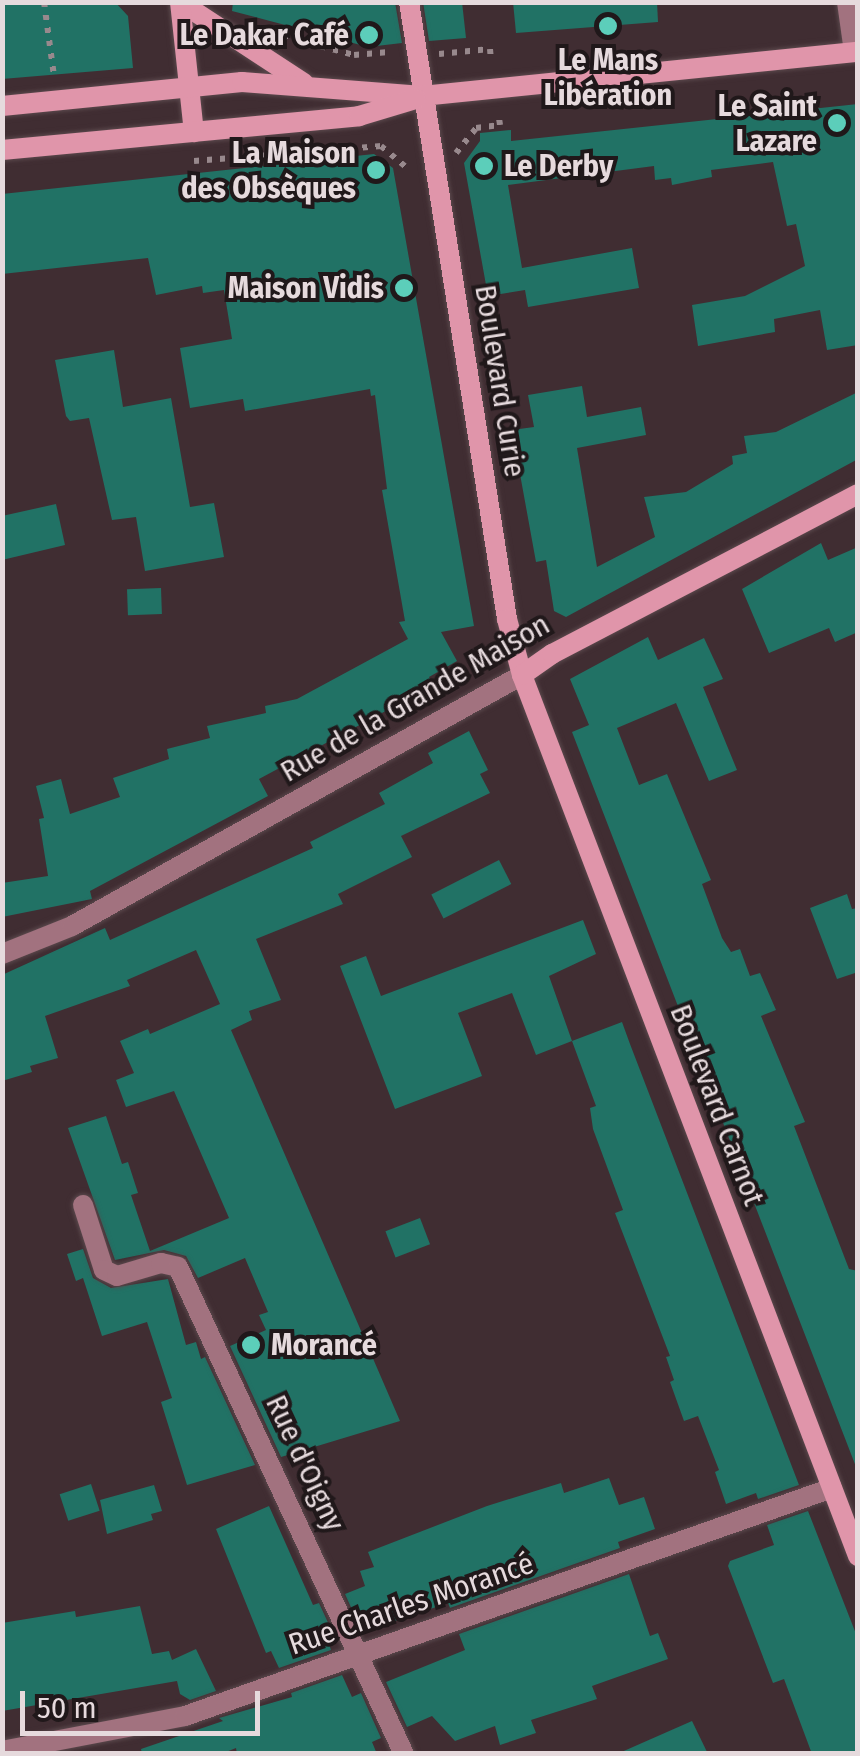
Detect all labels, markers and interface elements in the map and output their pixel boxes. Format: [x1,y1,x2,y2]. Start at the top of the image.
marker: Le Mans Libération [597,15,619,37]
place label: Le Dakar Café [180,17,349,53]
marker: Le Dakar Café [358,24,380,46]
place label: Le Mans Libération [544,42,672,112]
place label: Le Saint Lazare [718,88,817,158]
marker: Le Saint Lazare [826,112,848,134]
place label: La Maison des Obsèques [181,135,356,206]
place label: Le Derby [504,148,613,184]
marker: Le Derby [473,155,495,177]
marker: La Maison des Obsèques [365,159,387,181]
place label: Maison Vidis [228,270,384,306]
marker: Maison Vidis [393,277,415,299]
street label: Boulevard Curie [467,282,533,480]
street label: Rue de la Grande Maison [274,606,556,790]
street label: Boulevard Carnot [662,999,772,1211]
place label: Morancé [271,1327,377,1363]
marker: Morancé [240,1334,262,1356]
street label: Rue d'Oigny [258,1389,352,1537]
street label: Rue Charles Morancé [284,1545,538,1663]
scale bar [25,1671,265,1733]
text: 50 m [37,1690,97,1726]

